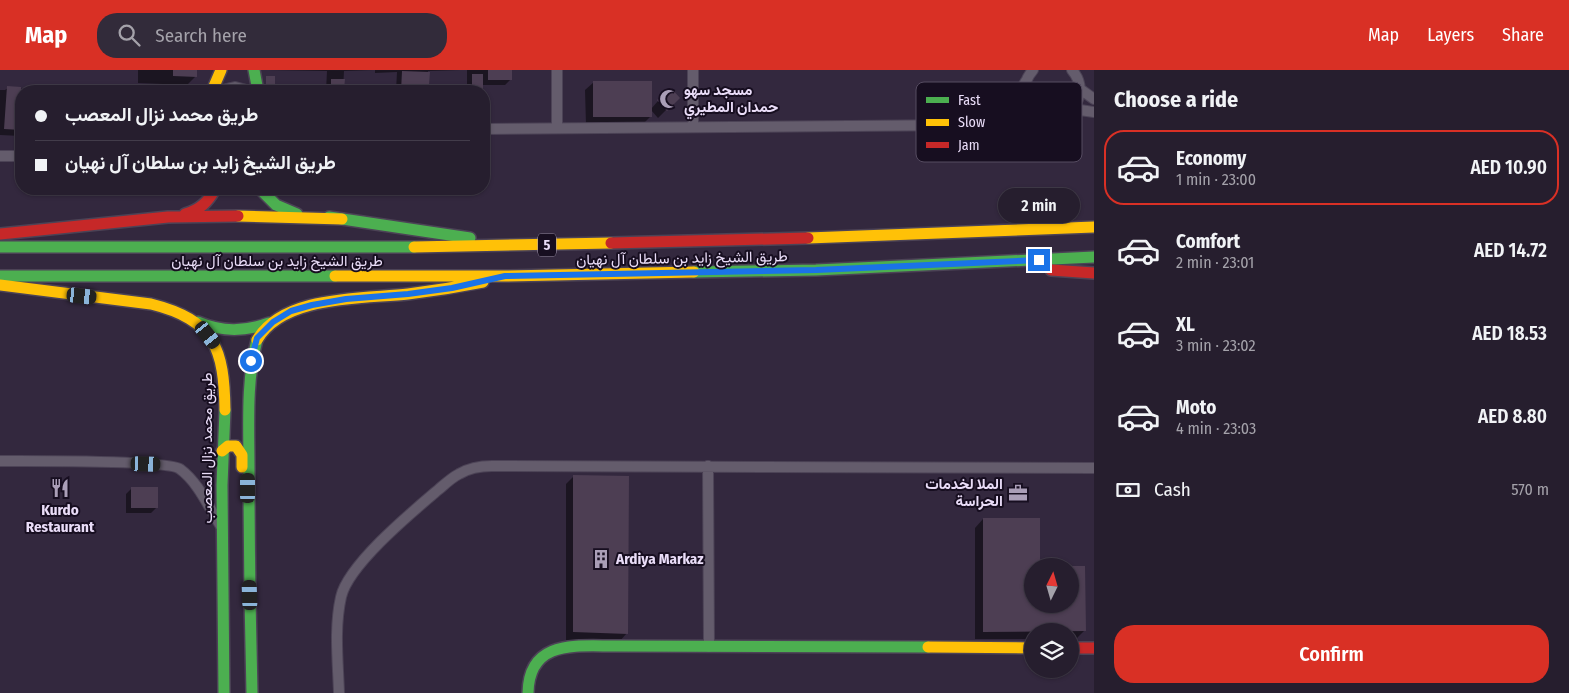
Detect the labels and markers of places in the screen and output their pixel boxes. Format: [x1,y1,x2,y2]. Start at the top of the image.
place label: مسجد سهو حمدان المطيري [684,81,778,120]
mosque icon: مسجد سهو حمدان المطيري [658,88,680,110]
place label: الملا لخدمات الحراسة [925,475,1003,510]
restaurant icon: Kurdo Restaurant [49,477,71,499]
office icon: الملا لخدمات الحراسة [1007,482,1029,504]
place label: Kurdo Restaurant [26,501,95,536]
building icon: Ardiya Markaz [590,548,612,570]
place label: Ardiya Markaz [615,550,704,568]

